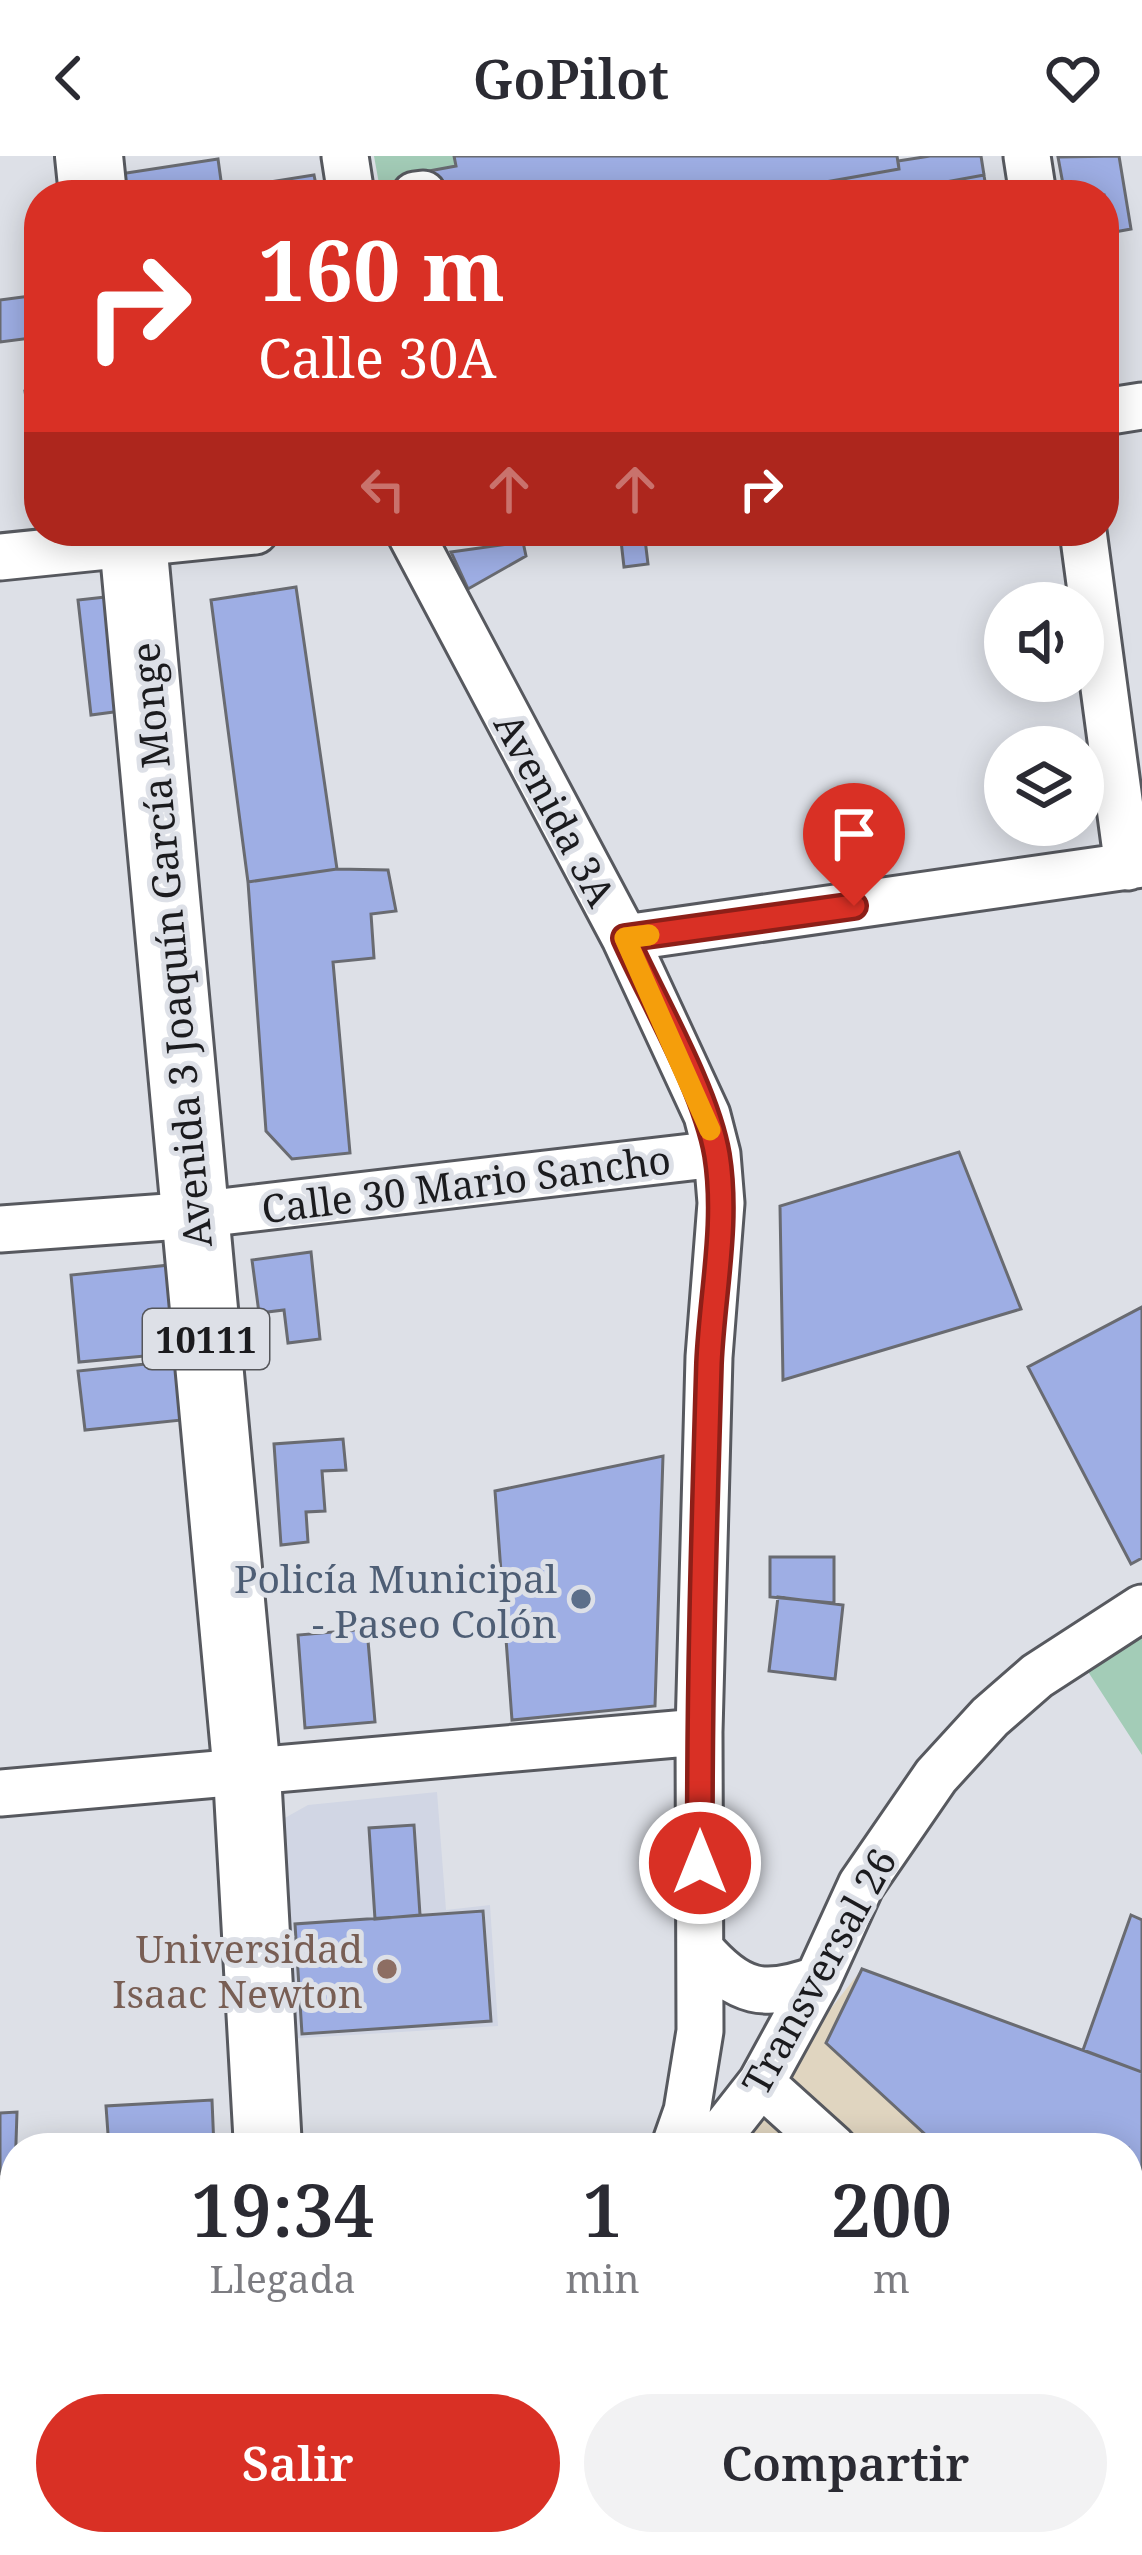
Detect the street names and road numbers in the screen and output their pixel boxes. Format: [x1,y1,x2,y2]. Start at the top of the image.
street label: Avenida 3 Joaquín García Monge [117,640,223,1250]
street label: Avenida 3A [483,703,629,915]
street label: Calle 30 Mario Sancho [258,1132,674,1234]
road number: 10111 [143,1309,269,1369]
street label: Transversal 26 [729,1839,907,2103]

